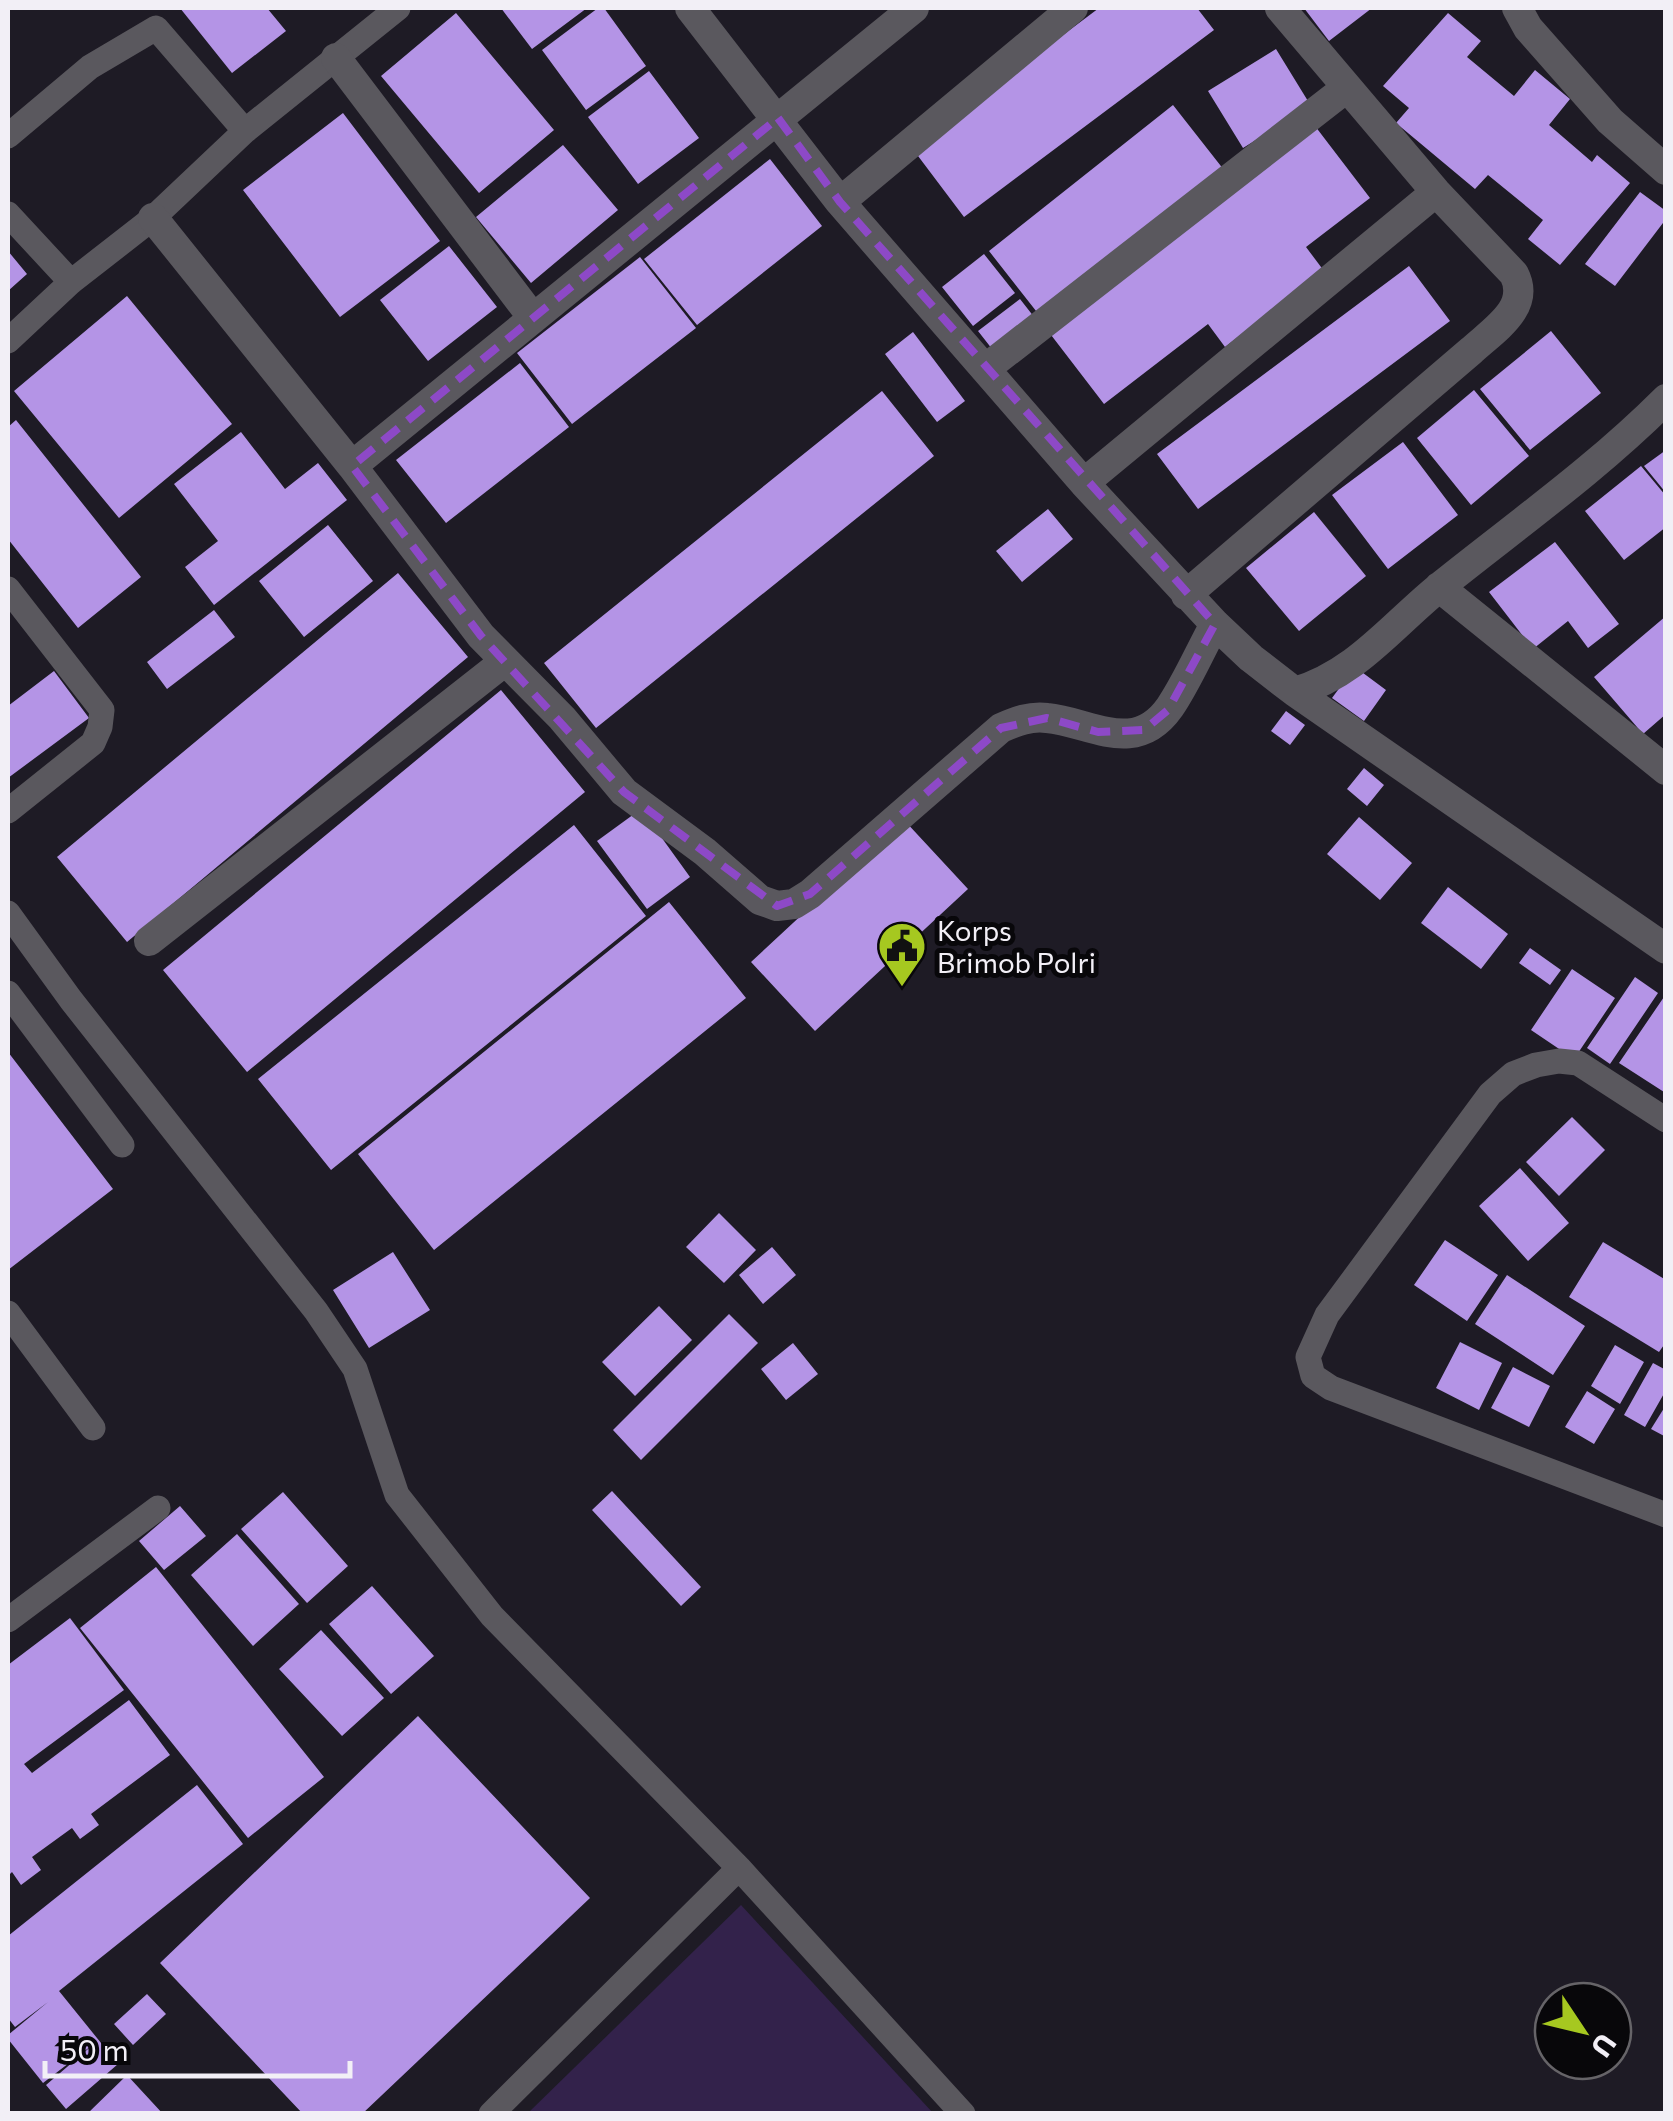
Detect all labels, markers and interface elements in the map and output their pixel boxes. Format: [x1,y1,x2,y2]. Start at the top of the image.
place label: Korps Brimob Polri [937,913,1096,979]
public building icon: Korps Brimob Polri [876,920,928,988]
north arrow [1533,1981,1633,2081]
scale bar [45,2016,350,2078]
text: U [1585,2028,1624,2064]
text: 50 m [60,2030,129,2067]

